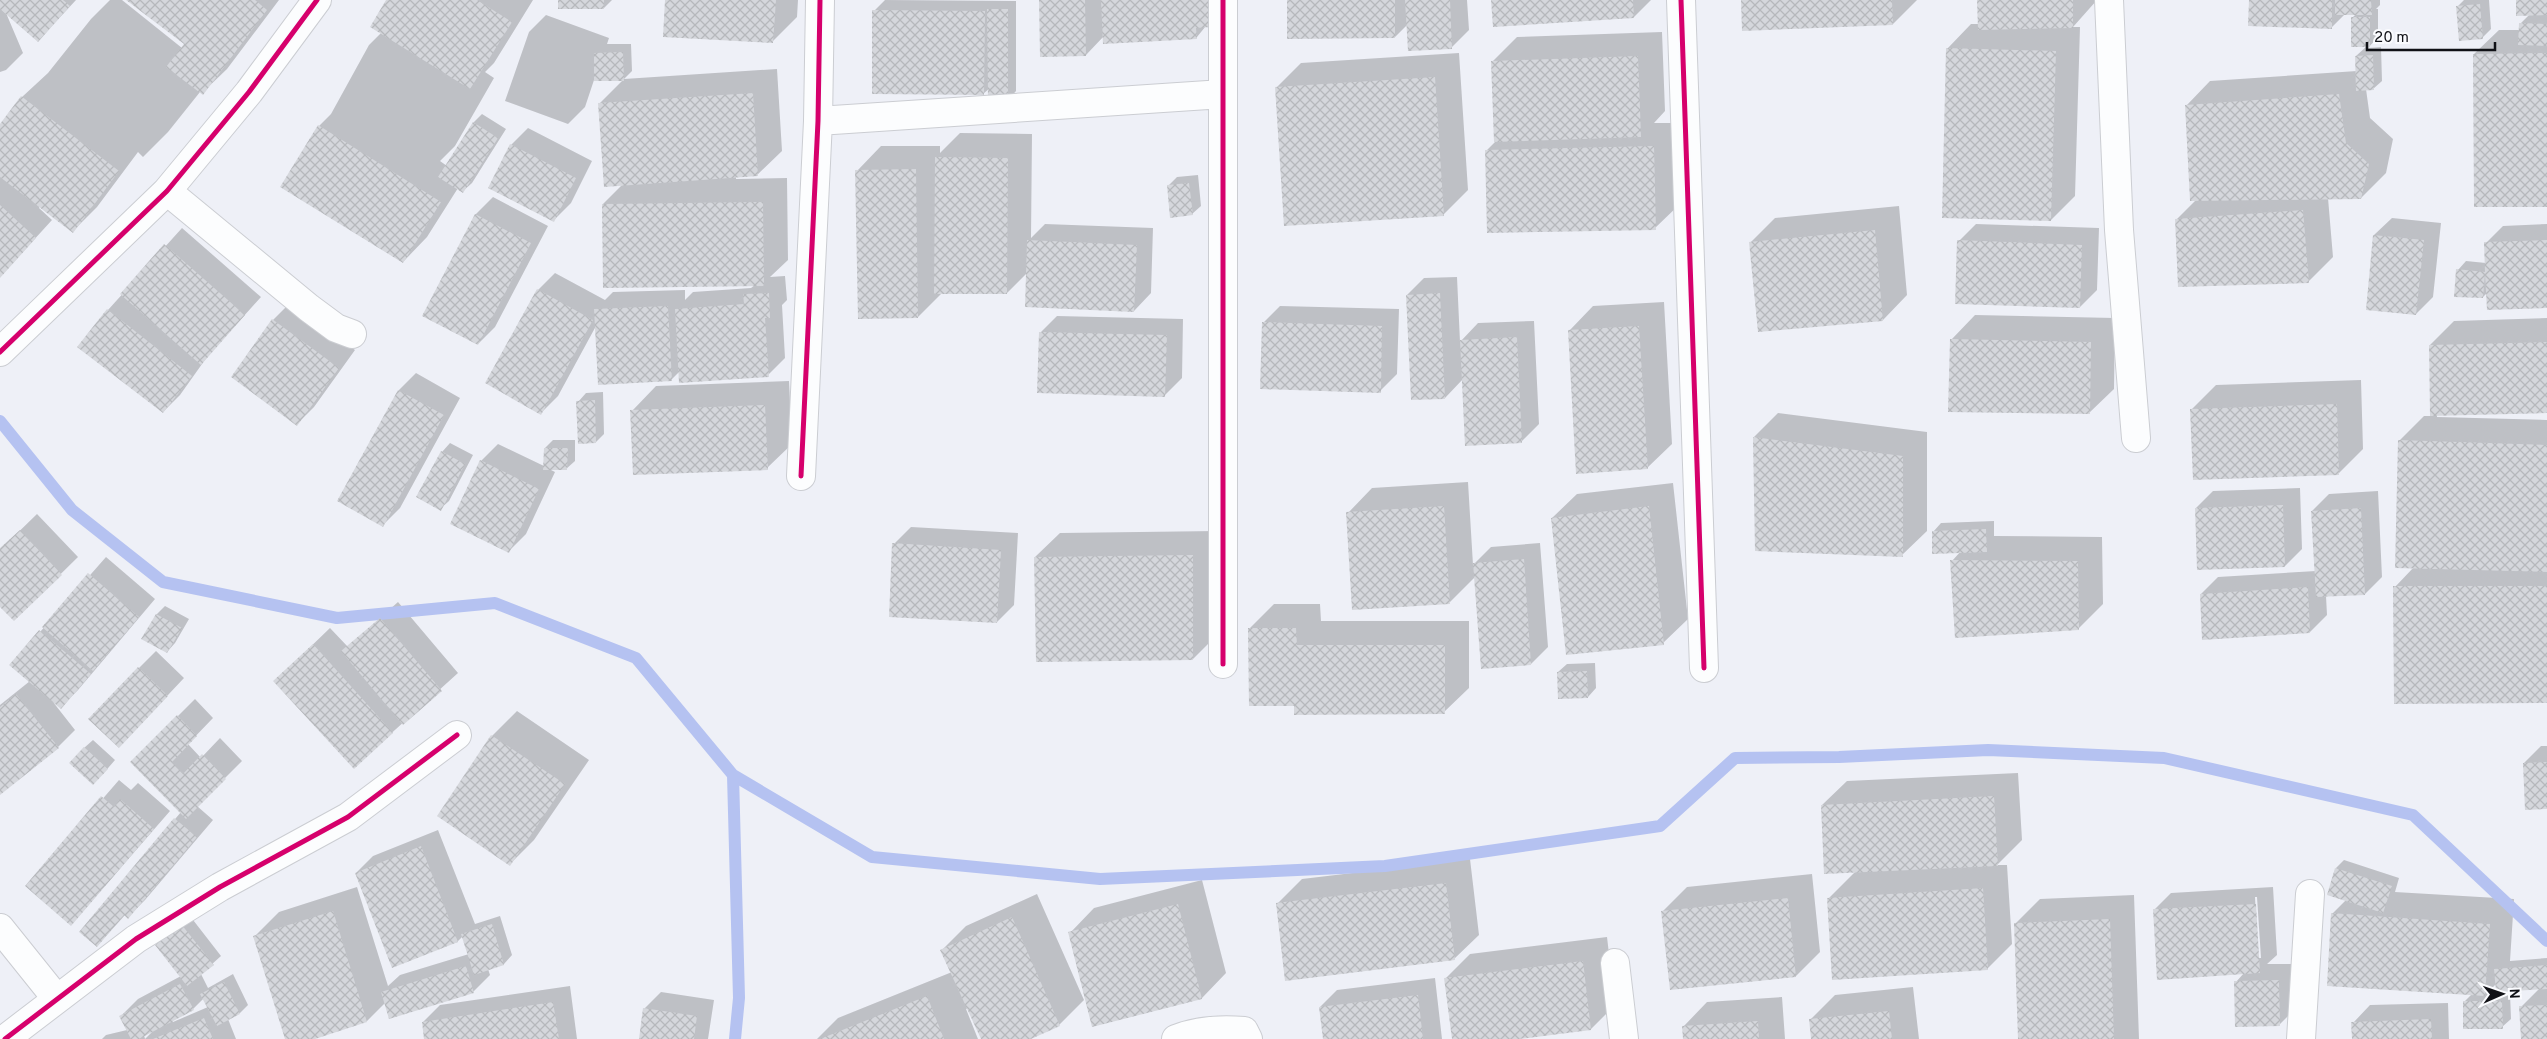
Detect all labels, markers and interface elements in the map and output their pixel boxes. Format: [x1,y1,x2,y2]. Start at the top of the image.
scale bar [2367,20,2494,52]
text: 20 m [2374,29,2409,48]
north arrow [2477,969,2527,1019]
text: N [2505,988,2522,999]

